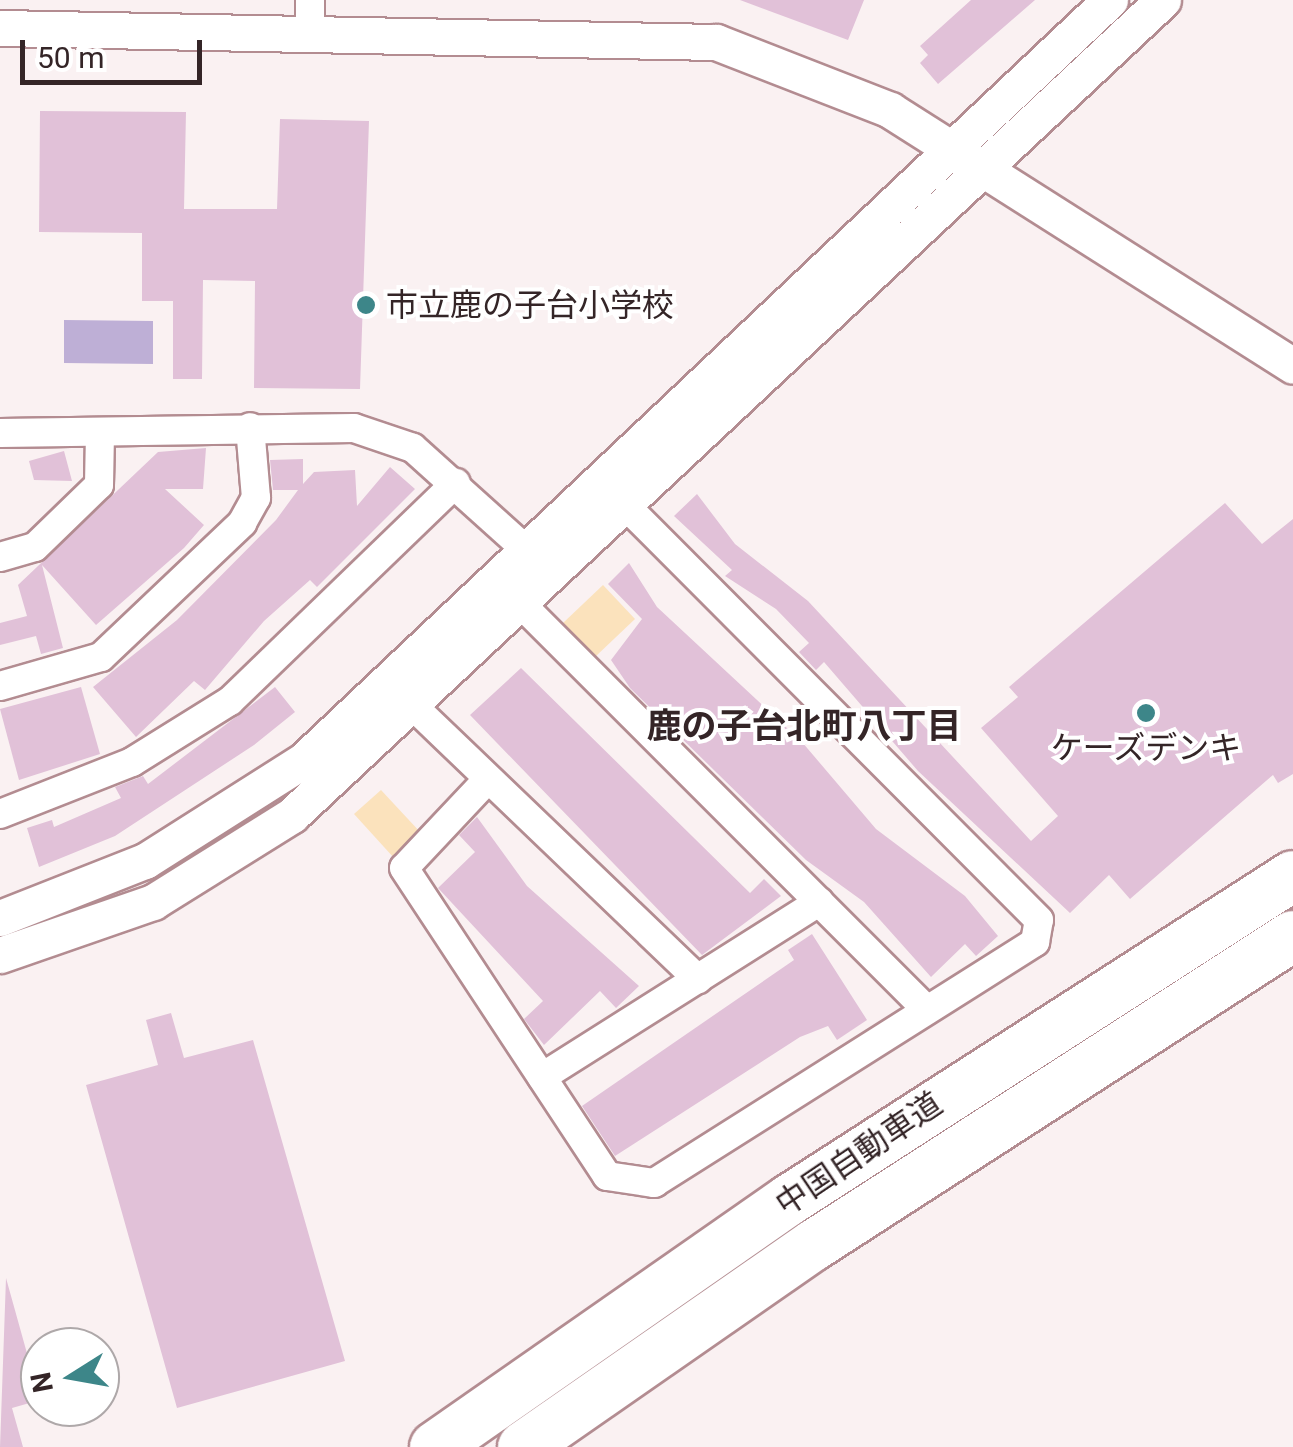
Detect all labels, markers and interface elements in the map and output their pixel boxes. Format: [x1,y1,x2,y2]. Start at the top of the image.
scale bar [25,20,208,82]
text: 50 m [37,40,104,75]
place label: 市立鹿の子台小学校 [386,286,674,324]
marker: 市立鹿の子台小学校 [355,294,377,316]
marker: ケーズデンキ [1135,702,1157,724]
district label: 鹿の子台北町八丁目 [647,706,961,748]
place label: ケーズデンキ [1050,729,1242,767]
street label: 中国自動車道 [769,1084,949,1224]
north arrow [20,1327,120,1427]
text: N [24,1370,60,1395]

